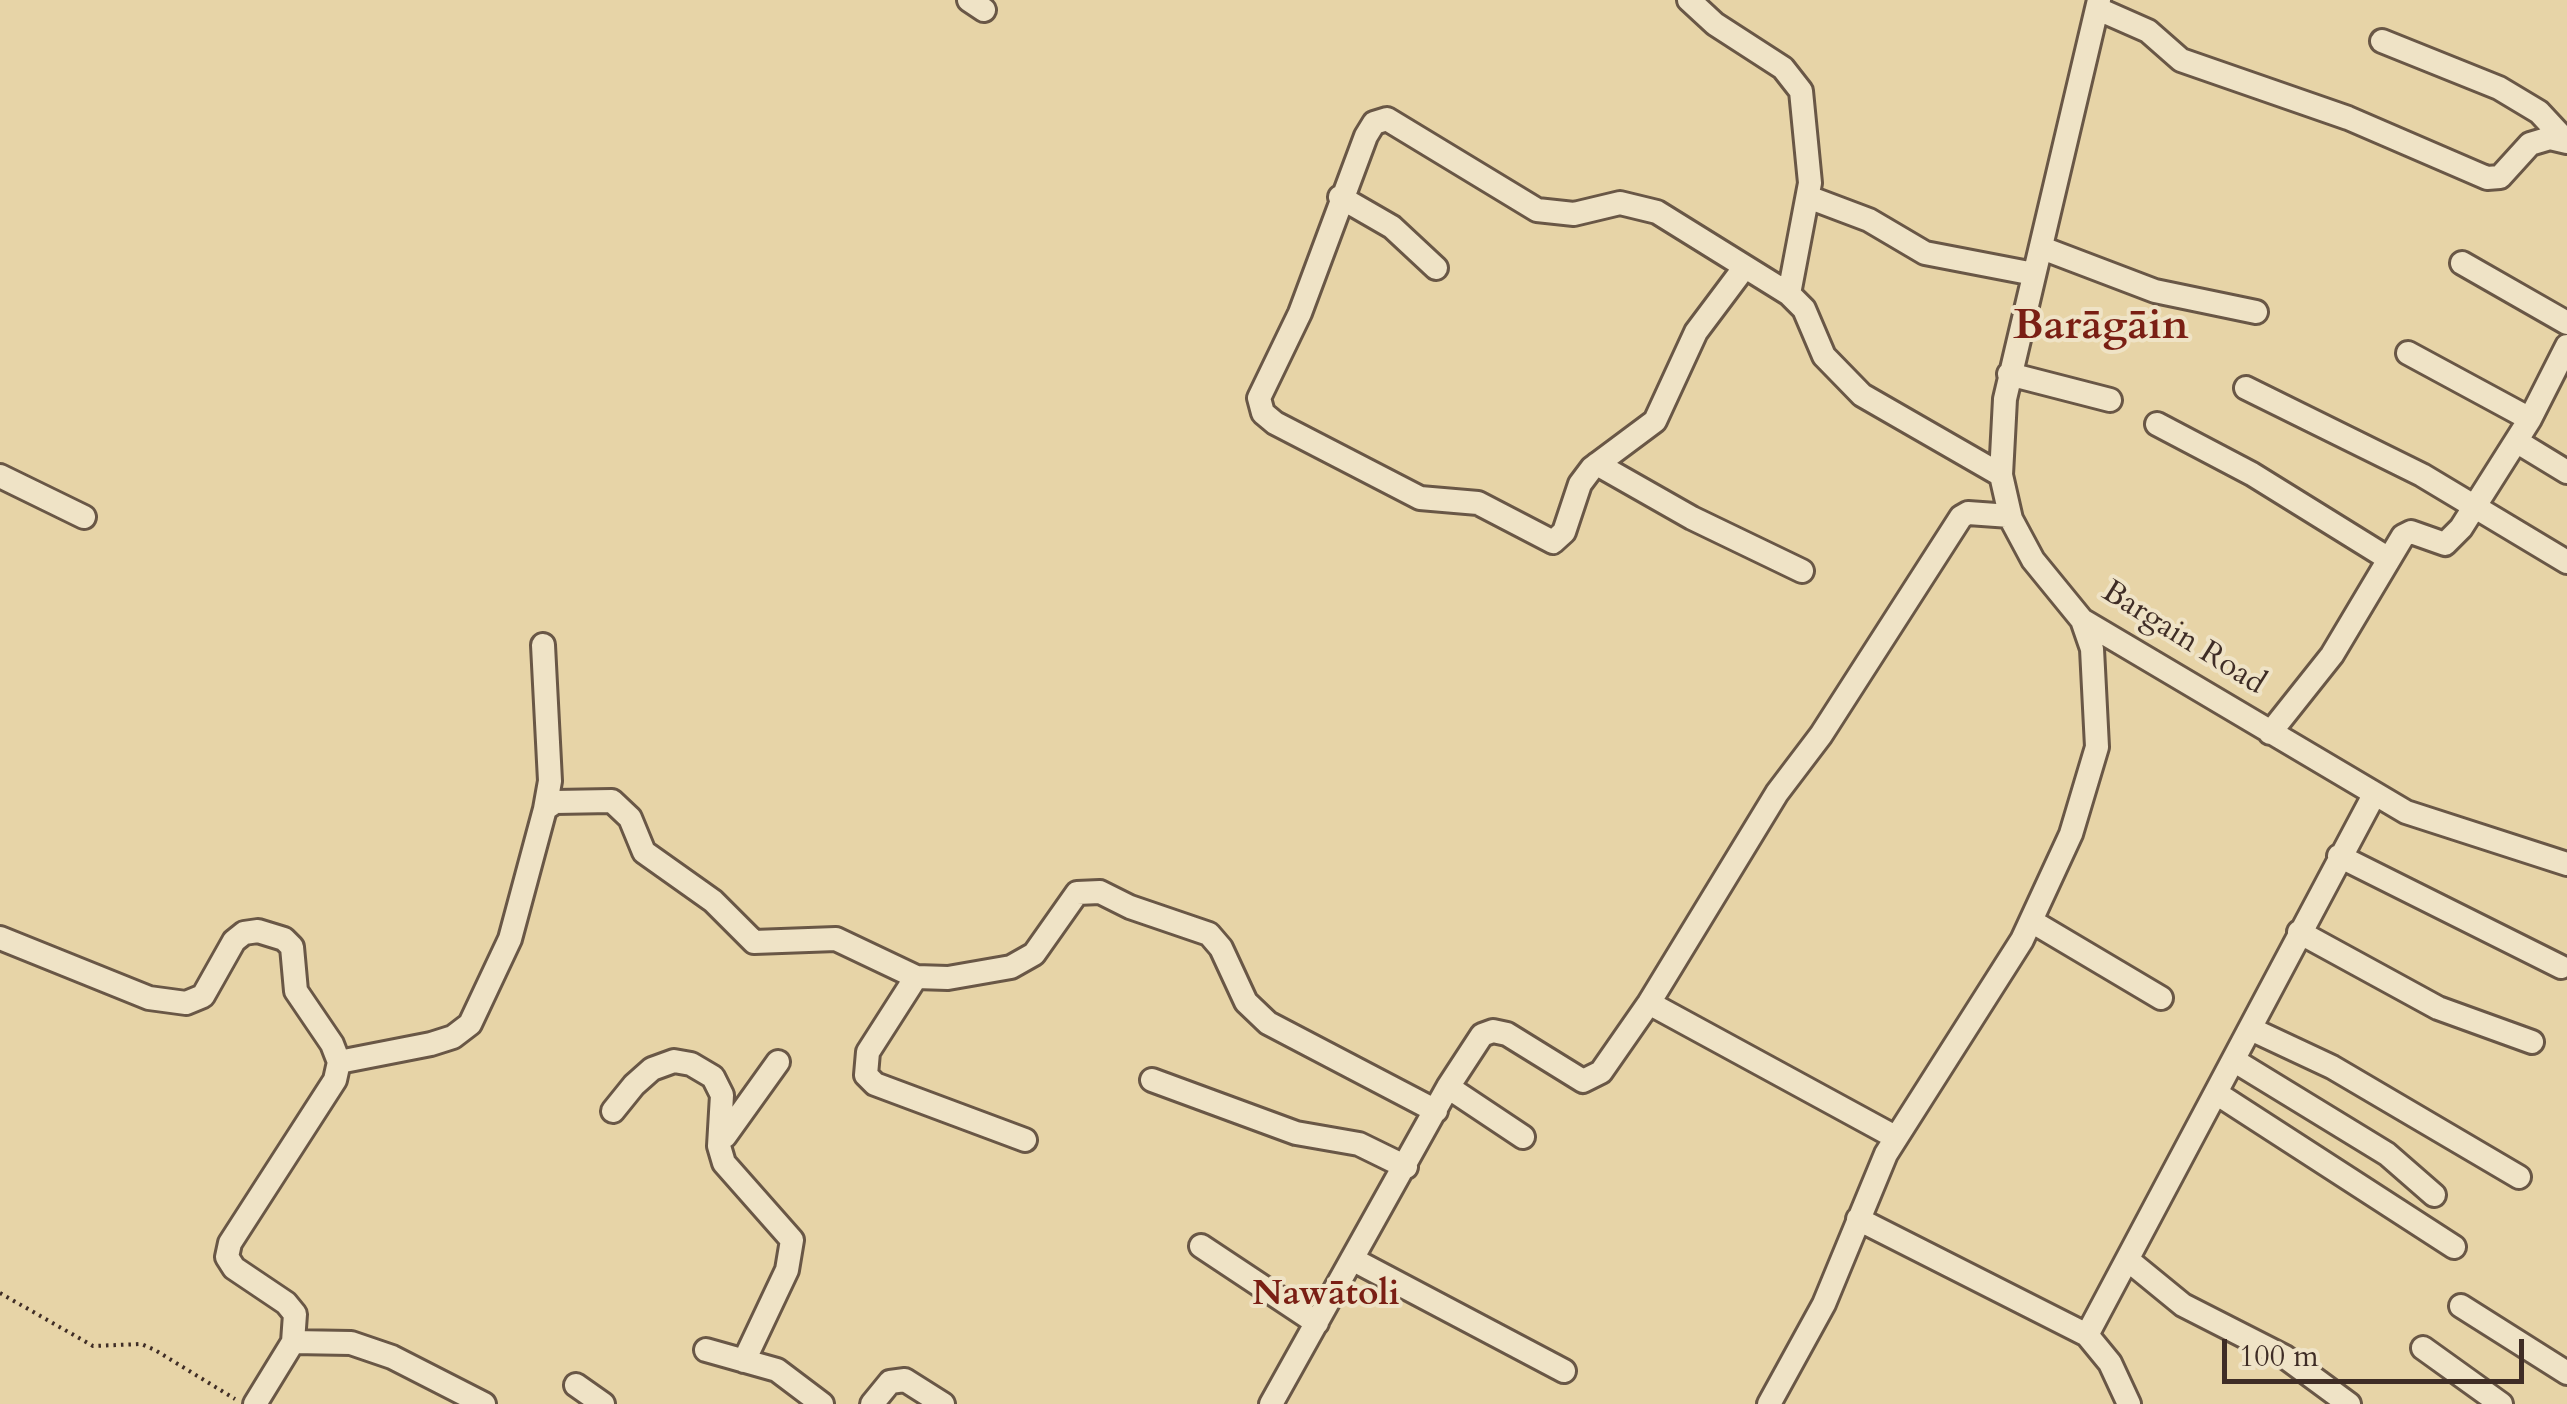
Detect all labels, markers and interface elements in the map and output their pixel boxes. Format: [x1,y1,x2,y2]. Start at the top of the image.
district label: Barāgāin [2013,303,2189,353]
street label: Bargain Road [2094,574,2272,704]
district label: Nawātoli [1252,1275,1400,1317]
scale bar [2227,1319,2530,1381]
text: 100 m [2239,1336,2319,1377]

